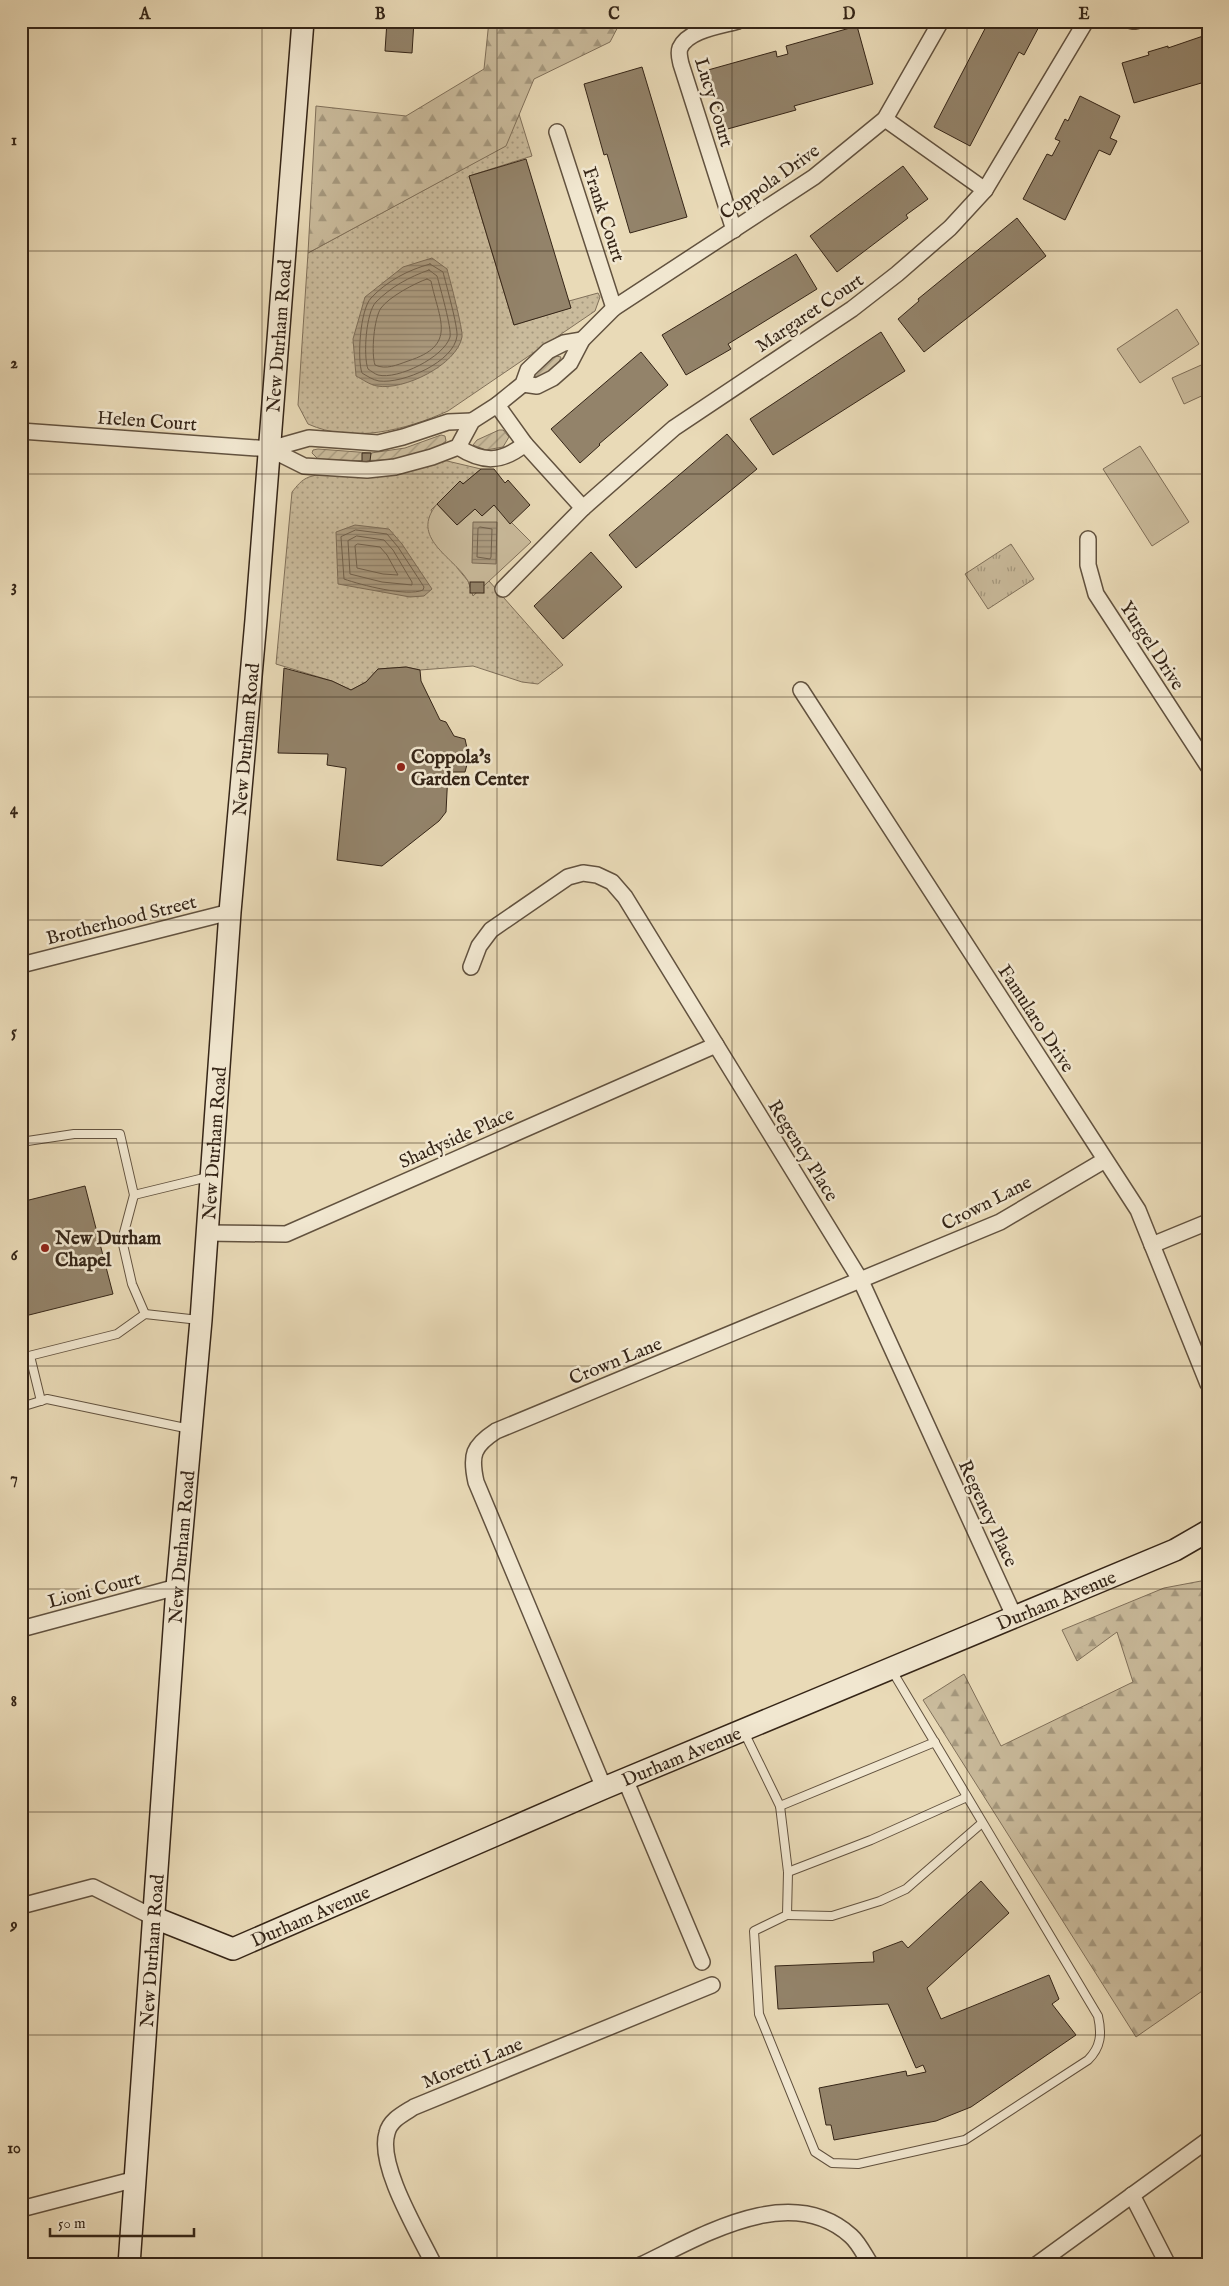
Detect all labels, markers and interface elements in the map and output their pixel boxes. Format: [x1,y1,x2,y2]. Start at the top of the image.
text: A [139,5,152,25]
text: B [375,5,386,25]
text: C [608,5,620,25]
text: D [843,5,856,25]
text: E [1078,5,1090,25]
street label: Lucy Court [688,55,738,151]
text: 1 [11,131,17,151]
street label: Coppola Drive [716,139,825,226]
street label: Frank Court [576,164,630,266]
street label: New Durham Road [262,258,298,413]
street label: Margaret Court [752,268,869,359]
text: 2 [10,354,18,374]
street label: Helen Court [96,407,198,437]
text: 3 [11,577,17,597]
street label: Yurgel Drive [1114,597,1189,695]
street label: New Durham Road [229,661,266,817]
place label: Coppola's Garden Center [411,746,530,792]
marker: Coppola's Garden Center [395,761,407,773]
text: 4 [10,800,19,820]
street label: Brotherhood Street [44,891,200,951]
street label: Famularo Drive [992,961,1079,1078]
text: 5 [11,1023,17,1043]
street label: New Durham Road [198,1065,233,1221]
street label: Regency Place [762,1096,843,1206]
street label: Shadyside Place [396,1103,518,1175]
street label: Crown Lane [938,1171,1036,1237]
place label: New Durham Chapel [54,1227,162,1273]
marker: New Durham Chapel [39,1242,51,1254]
text: 6 [11,1246,19,1266]
street label: Crown Lane [566,1332,666,1391]
street label: Regency Place [952,1457,1023,1571]
text: 7 [10,1469,18,1489]
street label: New Durham Road [164,1469,202,1624]
street label: Durham Avenue [993,1566,1120,1637]
street label: Lioni Court [45,1567,144,1615]
text: 8 [11,1692,17,1712]
street label: Durham Avenue [619,1722,746,1793]
street label: New Durham Road [136,1873,171,2028]
street label: Durham Avenue [248,1881,374,1954]
text: 9 [10,1916,18,1936]
street label: Moretti Lane [419,2033,527,2095]
text: 10 [7,2139,21,2159]
scale bar [50,2206,194,2238]
text: 50 m [58,2214,86,2233]

